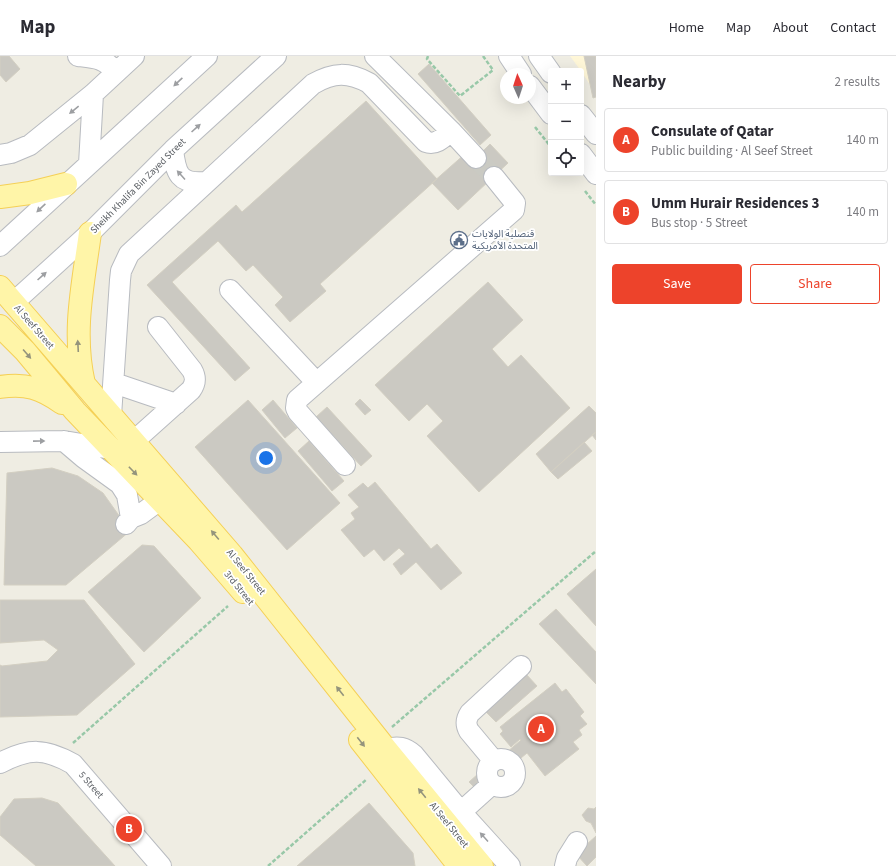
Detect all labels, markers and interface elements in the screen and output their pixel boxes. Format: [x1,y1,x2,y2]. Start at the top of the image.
text: Map [20,14,55,41]
text: Home [669,18,704,38]
text: Map [726,18,751,38]
text: About [773,18,808,38]
text: Contact [830,18,876,38]
north arrow [500,68,536,104]
map controls [548,68,584,176]
button: + [548,68,584,104]
text: Nearby [612,70,666,94]
text: 2 results [835,73,880,91]
one-way arrow [173,77,182,86]
button: − [548,104,584,140]
one-way arrow [68,105,79,114]
text: Consulate of Qatar [651,121,774,142]
one-way arrow [191,124,202,133]
text: A [622,131,630,149]
text: 140 m [846,131,879,149]
street label: Sheikh Khalifa Bin Zayed Street [87,135,189,237]
button: locate [548,140,584,176]
text: Public building · Al Seef Street [651,142,813,160]
one-way arrow [176,170,185,180]
text: Umm Hurair Residences 3 [651,193,819,214]
one-way arrow [36,203,46,213]
text: B [622,203,630,221]
text: 140 m [846,203,879,221]
text: Bus stop · 5 Street [651,214,748,232]
place label: قنصلية الولايات المتحدة الأمريكية [472,227,538,253]
public building icon: قنصلية الولايات المتحدة الأمريكية [449,230,469,250]
button: Save [612,264,742,304]
button: Share [750,264,880,304]
one-way arrow [37,271,47,281]
street label: Al Seef Street [11,302,58,353]
one-way arrow [75,339,81,352]
one-way arrow [22,349,32,359]
one-way arrow [33,438,46,444]
your location [256,448,276,468]
one-way arrow [128,466,137,476]
one-way arrow [211,530,220,540]
street label: Al Seef Street [223,546,269,598]
street label: 3rd Street [221,568,258,609]
one-way arrow [336,686,345,697]
pin: A [528,714,554,744]
one-way arrow [356,736,365,747]
street label: 5 Street [75,768,107,802]
one-way arrow [417,787,426,798]
street label: Al Seef Street [426,799,472,851]
pin: B [116,814,142,844]
one-way arrow [479,832,488,842]

